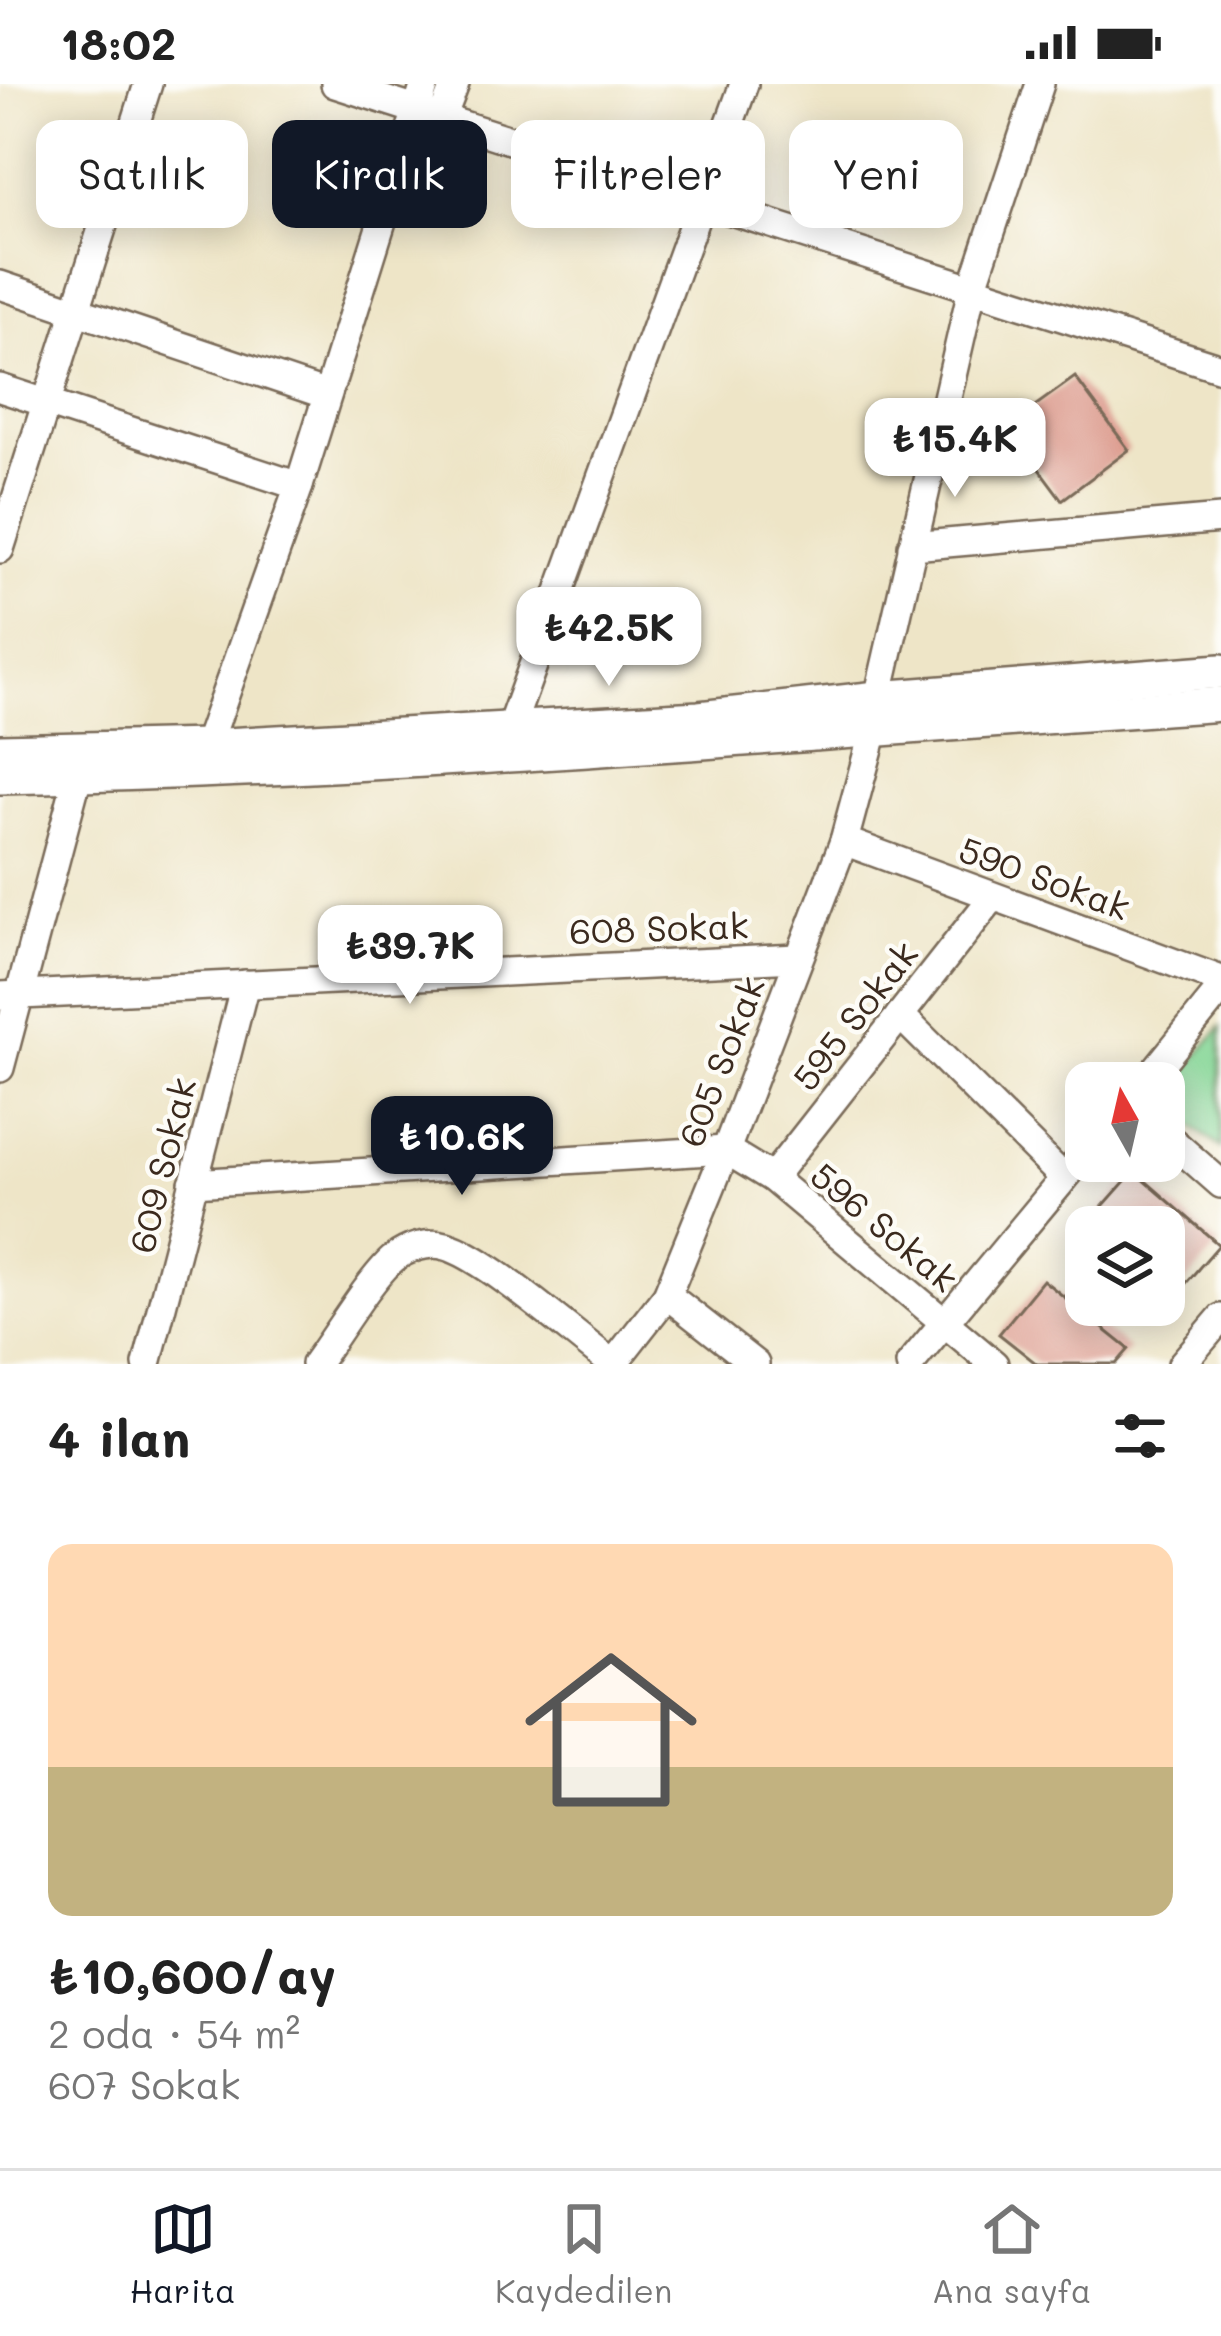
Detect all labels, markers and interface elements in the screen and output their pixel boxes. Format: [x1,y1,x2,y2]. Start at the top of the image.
text: 18:02 [60,13,176,71]
chip: Satılık [36,120,248,228]
chip: Kiralık [272,120,487,228]
chip: Filtreler [511,120,765,228]
chip: Yeni [789,120,963,228]
pin: ₺15.4K [857,398,1053,500]
text: ₺15.4K [892,411,1018,462]
pin: ₺42.5K [511,587,707,689]
text: ₺42.5K [543,600,675,651]
street label: 590 Sokak [953,824,1137,930]
street label: 608 Sokak [568,900,750,954]
pin: ₺39.7K [312,905,508,1007]
text: ₺39.7K [345,918,475,969]
street label: 595 Sokak [781,931,927,1099]
street label: 605 Sokak [666,969,774,1153]
north arrow [1065,1062,1185,1182]
map controls [1065,1062,1185,1326]
street label: 609 Sokak [117,1072,205,1258]
pin: ₺10.6K [364,1096,560,1198]
text: ₺10.6K [398,1109,526,1160]
street label: 596 Sokak [802,1151,968,1301]
button: layers [1065,1206,1185,1326]
text: 4 ilan [48,1403,190,1470]
icon: filters [1107,1403,1173,1469]
icon: home [503,1622,719,1838]
text: ₺10,600/ay [48,1940,336,2007]
text: 2 oda · 54 m² [48,2007,300,2058]
text: 607 Sokak [48,2058,241,2109]
tab: Harita [130,2196,236,2311]
tab: Kaydedilen [495,2196,672,2311]
tab: Ana sayfa [932,2196,1091,2311]

